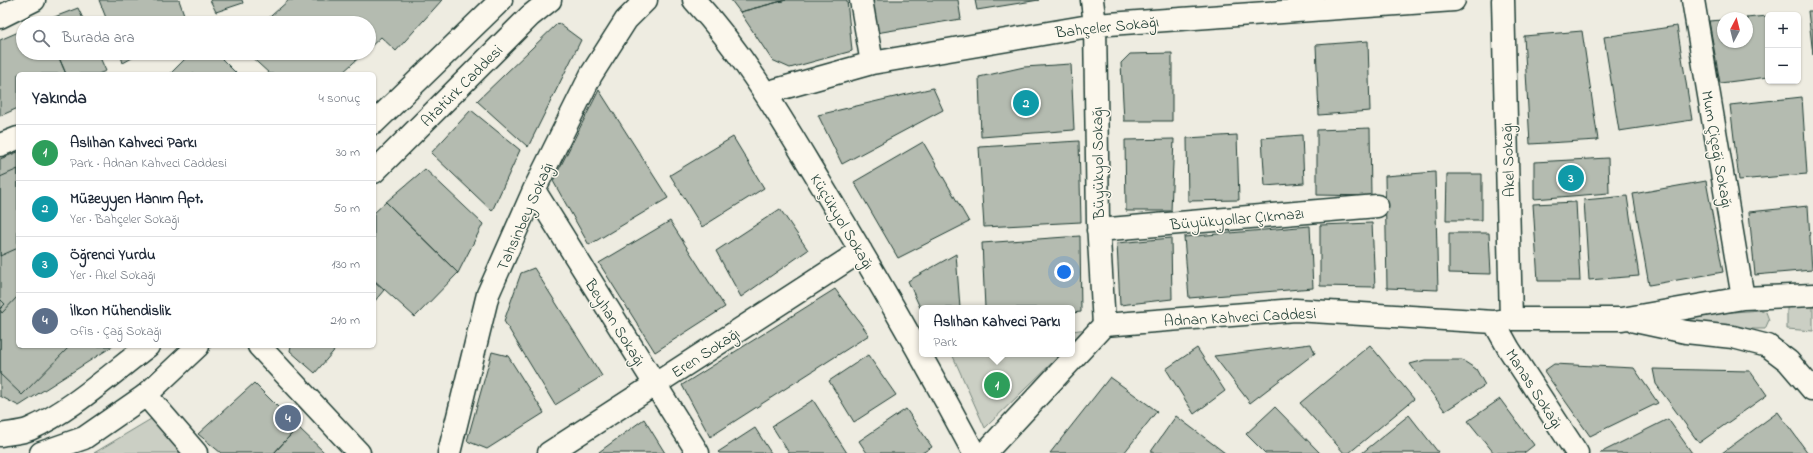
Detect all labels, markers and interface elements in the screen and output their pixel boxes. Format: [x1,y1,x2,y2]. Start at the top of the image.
street label: Bahçeler Sokağı [1053,11,1160,45]
north arrow [1717,12,1753,48]
map controls [1765,12,1801,84]
button: + [1765,12,1801,48]
search box [16,16,376,60]
icon: search [30,27,52,49]
text: Burada ara [62,27,135,49]
street label: Atatürk Caddesi [416,40,509,133]
button: − [1765,48,1801,84]
text: Yakında [32,86,87,111]
pin: 2 [1013,88,1039,118]
text: 4 sonuç [318,89,360,108]
street label: Mum Çiçeği Sokağı [1694,89,1738,210]
street label: Büyükyol Sokağı [1086,106,1112,220]
street label: Akel Sokağı [1496,122,1522,198]
text: Aslıhan Kahveci Parkı [70,132,197,154]
text: 1 [43,143,47,162]
text: 30 m [336,143,360,162]
text: Park · Adnan Kahveci Caddesi [70,154,227,173]
street label: Tahsinbey Sokağı [491,159,561,275]
pin: 3 [1558,163,1584,193]
street label: Küçükyol Sokağı [803,170,879,275]
text: Müzeyyen Hanım Apt. [70,188,203,210]
text: 2 [42,199,48,218]
text: 50 m [334,199,360,218]
street label: Büyükyollar Çıkmazı [1168,202,1305,238]
text: Yer · Bahçeler Sokağı [70,210,180,229]
text: Öğrenci Yurdu [70,244,156,266]
text: 3 [42,255,48,274]
text: 130 m [332,255,360,274]
your location [1054,262,1074,282]
text: Yer · Akel Sokağı [70,266,156,285]
street label: Beyhan Sokağı [577,274,651,371]
text: İlkon Mühendislik [70,300,171,322]
street label: Adnan Kahveci Caddesi [1163,302,1317,334]
popup [919,305,1075,357]
text: 4 [42,311,48,330]
text: 210 m [330,311,360,330]
text: Aslıhan Kahveci Parkı [934,311,1060,333]
text: Ofis · Çağ Sokağı [70,322,162,341]
street label: Eren Sokağı [667,322,745,385]
text: Park [934,333,957,352]
street label: Manas Sokağı [1499,344,1568,434]
pin: 1 [984,370,1010,400]
pin: 4 [275,403,301,433]

